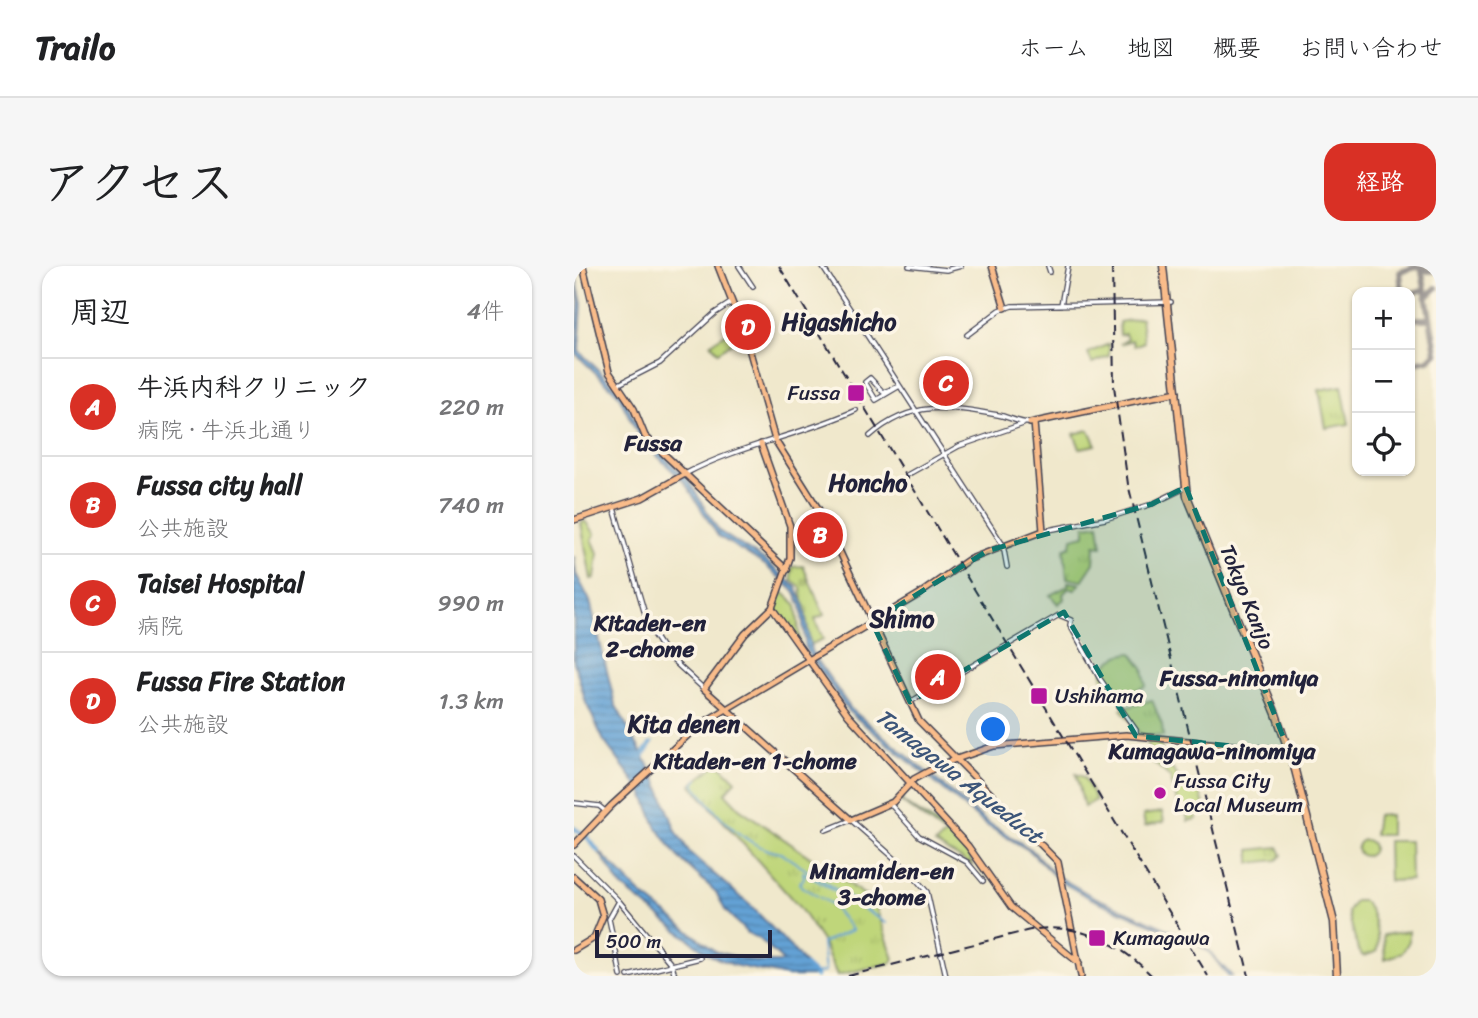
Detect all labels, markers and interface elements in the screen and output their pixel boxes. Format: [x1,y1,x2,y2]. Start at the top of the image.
text: Trailo [35,19,115,77]
text: ホーム [1018,27,1089,69]
text: 地図 [1127,27,1175,69]
text: 概要 [1213,27,1261,69]
text: お問い合わせ [1299,27,1443,69]
text: アクセス [42,139,235,226]
button: 経路 [1324,143,1436,221]
text: 周辺 [70,285,130,339]
map controls [1352,287,1415,476]
button: + [1352,287,1415,350]
text: 4件 [467,291,504,332]
pin: D [725,301,771,353]
district label: Higashicho [782,301,897,343]
button: − [1352,350,1415,413]
pin: C [923,357,969,409]
text: 牛浜内科クリニック [137,364,371,410]
place label: Fussa [787,374,840,412]
marker: Fussa [846,383,866,403]
text: A [85,387,101,428]
text: 220 m [439,387,504,428]
text: 病院 · 牛浜北通り [137,410,316,451]
button: locate [1352,413,1415,476]
district label: Fussa [623,423,683,464]
text: Fussa city hall [137,462,302,508]
district label: Honcho [829,462,908,504]
text: B [86,485,100,526]
text: 740 m [438,485,504,526]
text: 公共施設 [137,508,229,549]
pin: B [797,509,843,561]
street label: Tokyo Kanjo [1209,538,1285,656]
text: Taisei Hospital [137,560,304,606]
text: C [86,583,100,624]
text: 990 m [438,583,504,624]
district label: Shimo [869,598,935,640]
district label: Kitaden-en 2-chome [593,603,707,670]
text: 病院 [137,606,183,647]
pin: A [915,651,961,703]
text: Fussa Fire Station [137,658,345,704]
district label: Fussa-ninomiya [1159,658,1319,699]
place label: Ushihama [1055,677,1144,715]
text: D [86,681,100,722]
text: 1.3 km [439,681,504,722]
marker: Ushihama [1029,686,1049,706]
water label: Tamagawa Aqueduct [866,697,1054,857]
district label: Kita denen [627,703,740,745]
text: 公共施設 [137,704,229,745]
your location [976,712,1010,746]
district label: Kumagawa-ninomiya [1108,731,1317,772]
district label: Kitaden-en 1-chome [652,741,857,782]
place label: Fussa City Local Museum [1174,762,1303,824]
marker: Fussa City Local Museum [1152,785,1168,801]
district label: Minamiden-en 3-chome [809,851,955,918]
place label: Kumagawa [1113,919,1210,957]
text: 500 m [606,925,661,958]
scale bar [595,927,772,959]
marker: Kumagawa [1087,928,1107,948]

